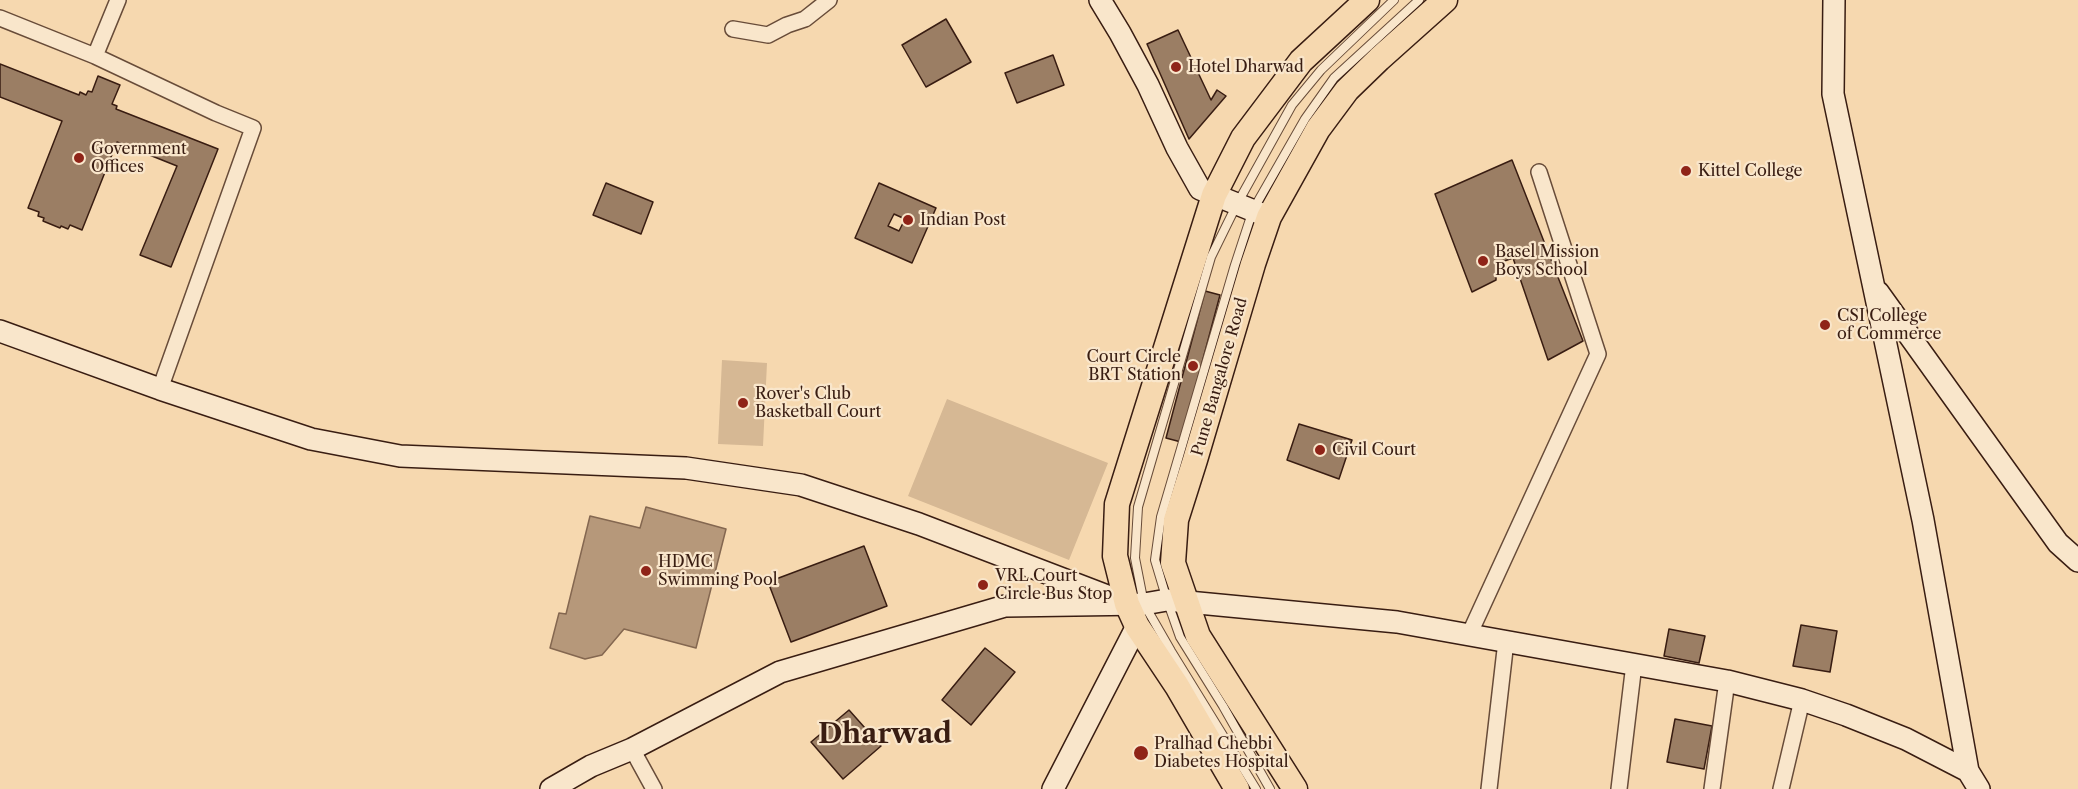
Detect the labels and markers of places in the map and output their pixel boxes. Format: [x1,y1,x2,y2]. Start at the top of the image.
place label: Hotel Dharwad [1188,57,1304,77]
marker: Hotel Dharwad [1169,60,1183,74]
place label: Government Offices [91,139,187,177]
marker: Government Offices [72,151,86,165]
place label: Kittel College [1698,161,1803,181]
marker: Kittel College [1679,164,1693,178]
place label: Indian Post [920,210,1006,230]
marker: Indian Post [901,213,915,227]
place label: Basel Mission Boys School [1495,242,1599,280]
marker: Basel Mission Boys School [1476,254,1490,268]
place label: CSI College of Commerce [1837,306,1942,344]
marker: CSI College of Commerce [1818,318,1832,332]
place label: Court Circle BRT Station [1086,347,1181,385]
marker: Court Circle BRT Station [1186,359,1200,373]
place label: Rover's Club Basketball Court [755,384,881,422]
marker: Rover's Club Basketball Court [736,396,750,410]
place label: Civil Court [1332,440,1416,460]
marker: Civil Court [1313,443,1327,457]
place label: HDMC Swimming Pool [658,552,777,590]
marker: HDMC Swimming Pool [639,564,653,578]
place label: VRL Court Circle Bus Stop [995,566,1112,604]
marker: VRL Court Circle Bus Stop [976,578,990,592]
place label: Pralhad Chebbi Diabetes Hospital [1154,734,1288,772]
marker: Pralhad Chebbi Diabetes Hospital [1132,744,1150,762]

